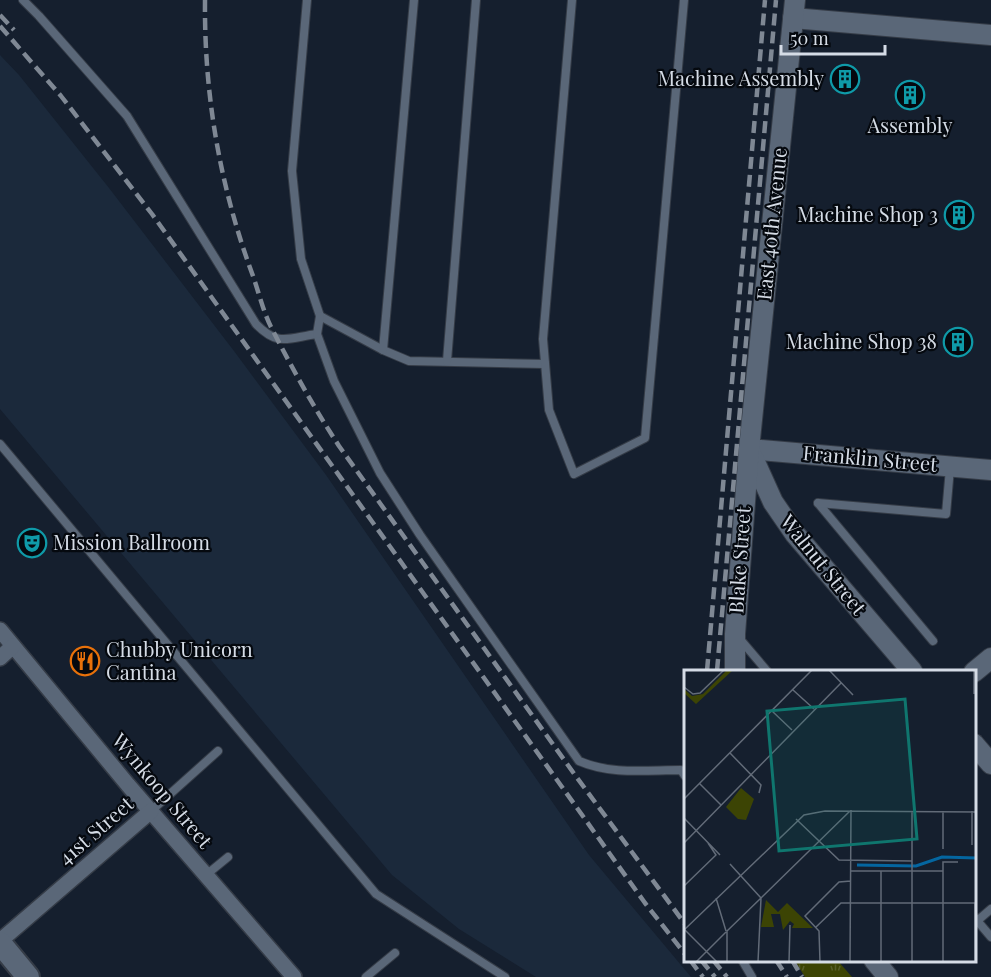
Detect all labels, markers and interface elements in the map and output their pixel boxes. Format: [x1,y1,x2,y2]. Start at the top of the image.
scale bar [781,18,884,56]
text: 50 m [790,26,829,50]
building icon: Machine Assembly [829,63,861,95]
place label: Machine Assembly [658,64,824,91]
building icon: Assembly [894,79,926,111]
place label: Assembly [866,111,953,138]
street label: East 40th Avenue [749,146,792,302]
building icon: Machine Shop 3 [943,199,975,231]
place label: Machine Shop 3 [797,200,938,227]
building icon: Machine Shop 38 [942,326,974,358]
place label: Machine Shop 38 [786,327,937,354]
street label: Franklin Street [802,438,939,477]
street label: Blake Street [721,505,756,614]
street label: Walnut Street [775,507,874,621]
theatre icon: Mission Ballroom [16,527,48,559]
place label: Mission Ballroom [53,528,210,555]
place label: Chubby Unicorn Cantina [106,635,253,685]
restaurant icon: Chubby Unicorn Cantina [69,645,101,677]
inset map [684,670,976,962]
street label: Wynkoop Street [106,726,220,854]
street label: 41st Street [52,789,139,870]

